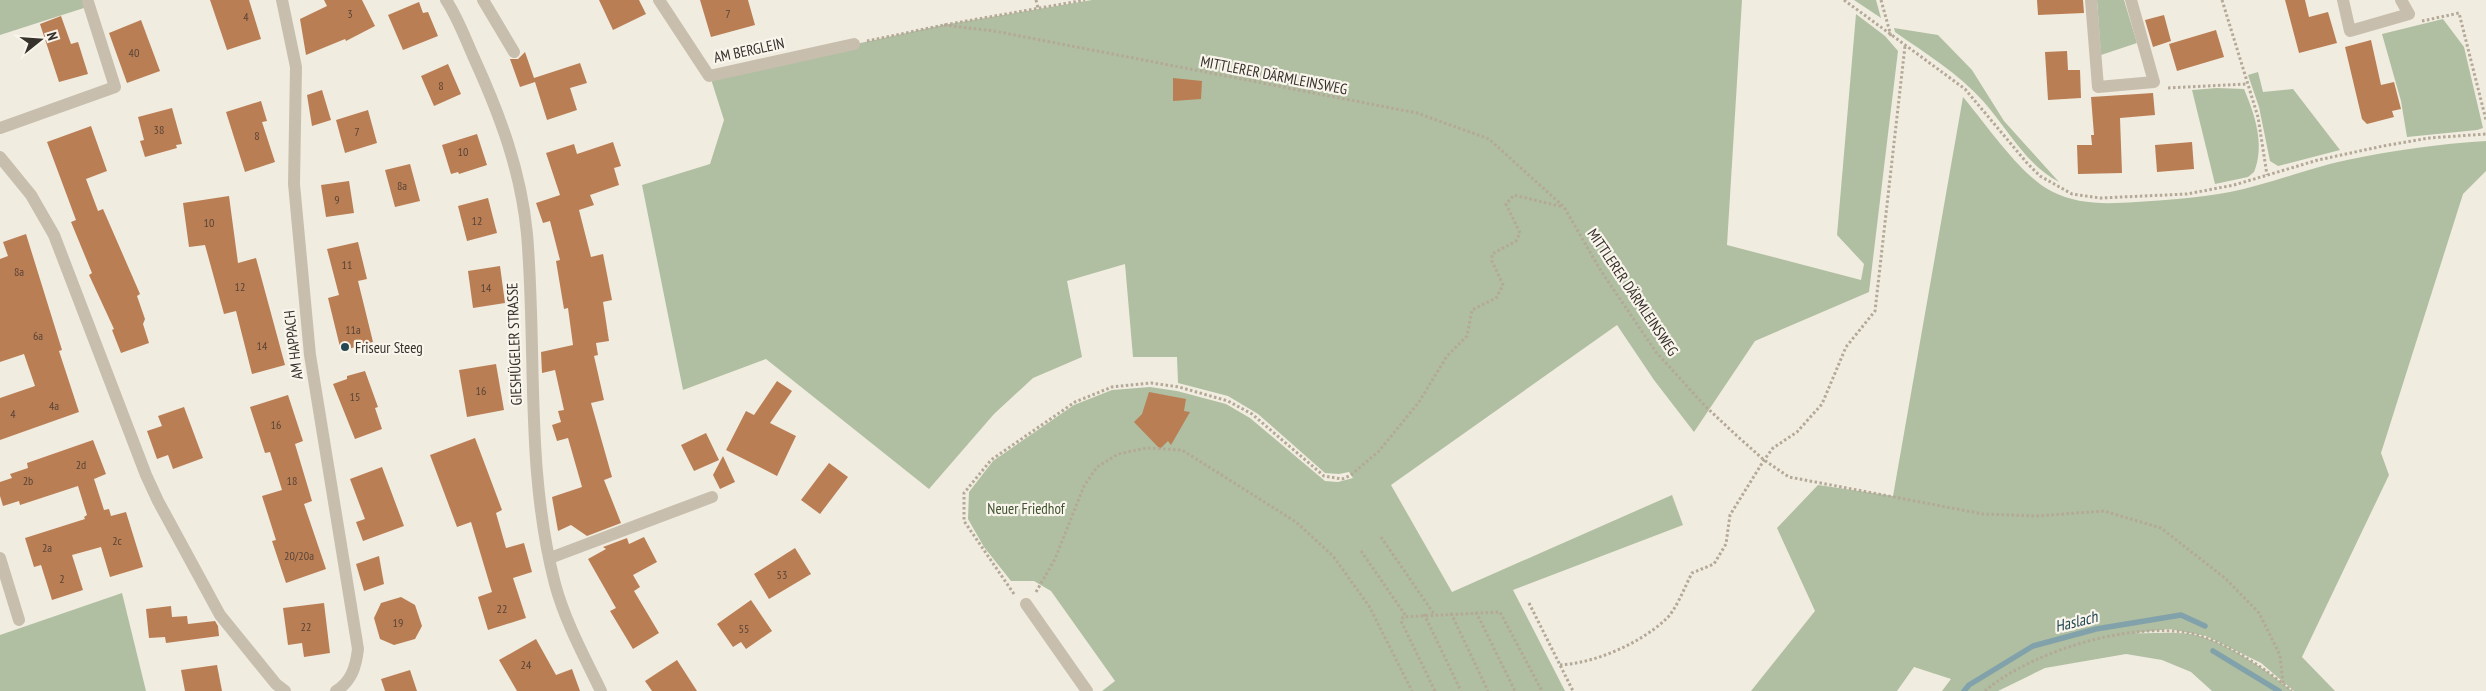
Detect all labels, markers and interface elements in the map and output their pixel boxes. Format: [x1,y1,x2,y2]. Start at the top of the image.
house number: 3 [347,6,353,21]
house number: 7 [725,6,731,21]
house number: 4 [243,9,249,24]
north arrow [15,15,65,65]
text: N [43,30,62,42]
street label: AM BERGLEIN [712,33,786,67]
house number: 40 [129,45,139,60]
street label: MITTLERER DÄRMLEINSWEG [1199,51,1349,99]
house number: 8 [438,78,444,93]
house number: 38 [154,122,164,137]
house number: 7 [354,124,360,139]
house number: 8 [254,128,260,143]
house number: 10 [458,144,468,159]
house number: 8a [397,178,407,193]
house number: 9 [334,192,340,207]
house number: 12 [472,213,482,228]
house number: 10 [204,215,214,230]
street label: MITTLERER DÄRMLEINSWEG [1583,225,1683,359]
house number: 11 [342,257,352,272]
house number: 8a [14,264,24,279]
house number: 12 [235,279,245,294]
house number: 14 [481,280,492,295]
street label: GIESHÜGELER STRASSE [502,282,526,406]
street label: AM HAPPACH [279,309,307,381]
house number: 11a [345,322,361,337]
house number: 6a [33,328,43,343]
house number: 14 [257,338,268,353]
place label: Friseur Steeg [355,338,423,357]
marker: Friseur Steeg [339,341,351,353]
house number: 16 [476,383,486,398]
house number: 15 [350,389,360,404]
house number: 4a [49,398,59,413]
house number: 4 [10,406,16,421]
house number: 16 [271,417,281,432]
house number: 2d [76,457,86,472]
house number: 2b [23,473,33,488]
house number: 18 [287,473,297,488]
park label: Neuer Friedhof [987,499,1066,518]
house number: 2c [112,533,123,548]
house number: 2a [42,540,52,555]
house number: 20/20a [284,548,314,563]
house number: 53 [777,567,787,582]
house number: 2 [59,571,65,586]
house number: 22 [497,601,507,616]
water label: Haslach [2053,606,2100,636]
house number: 19 [393,615,403,630]
house number: 22 [301,619,311,634]
house number: 55 [739,621,749,636]
house number: 24 [521,657,532,672]

